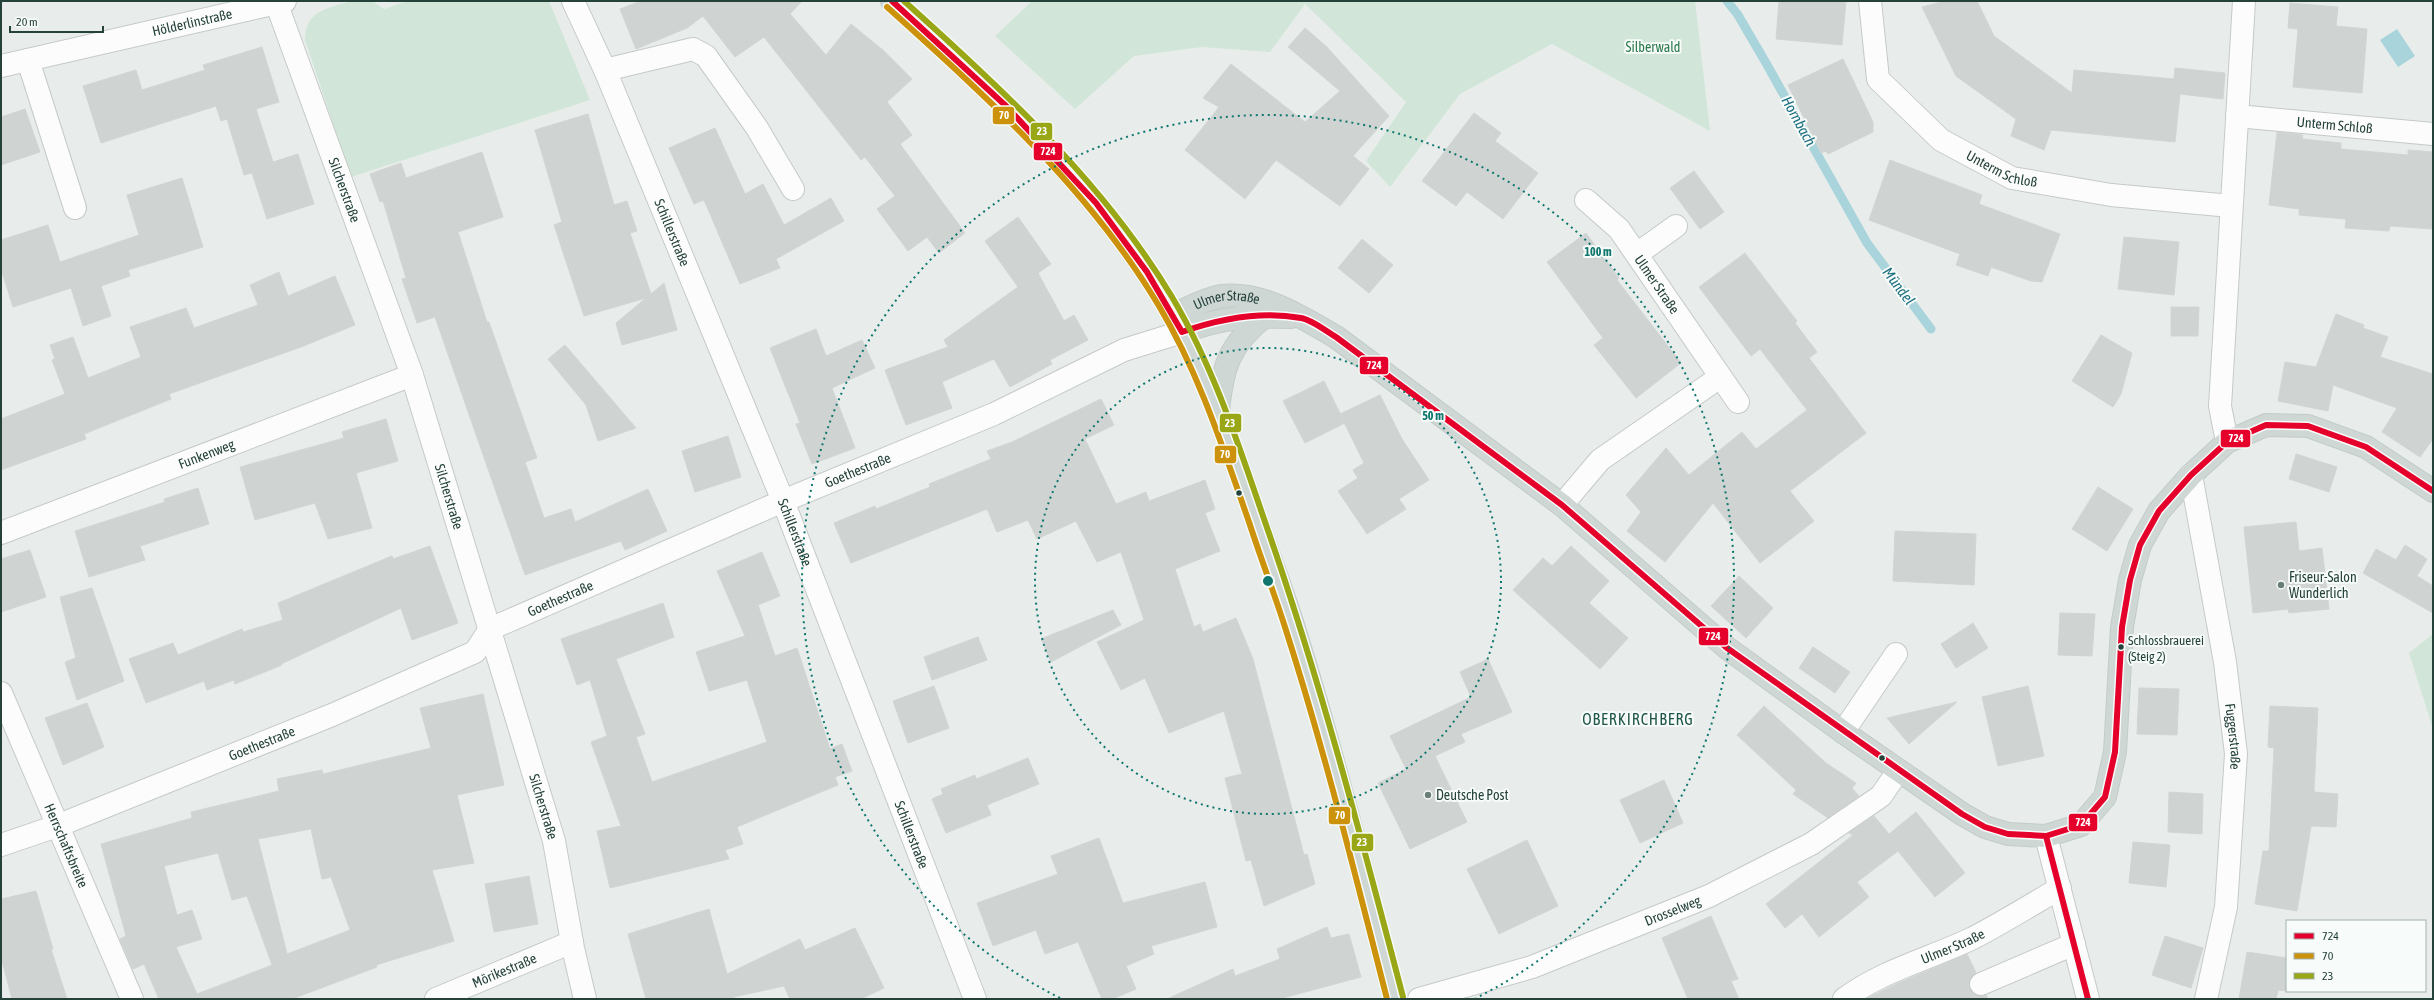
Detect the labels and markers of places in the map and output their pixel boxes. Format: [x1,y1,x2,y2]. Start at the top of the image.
unlabelled marker [1234,488,1244,498]
place label: Friseur-Salon Wunderlich [2289,569,2357,601]
centre of rings [1261,574,1275,588]
marker: Friseur-Salon Wunderlich [2276,580,2286,590]
place label: Schlossbrauerei (Steig 2) [2128,633,2204,664]
marker: Schlossbrauerei (Steig 2) [2116,642,2126,652]
unlabelled marker [1877,753,1887,763]
place label: Deutsche Post [1436,787,1508,803]
marker: Deutsche Post [1423,790,1433,800]

